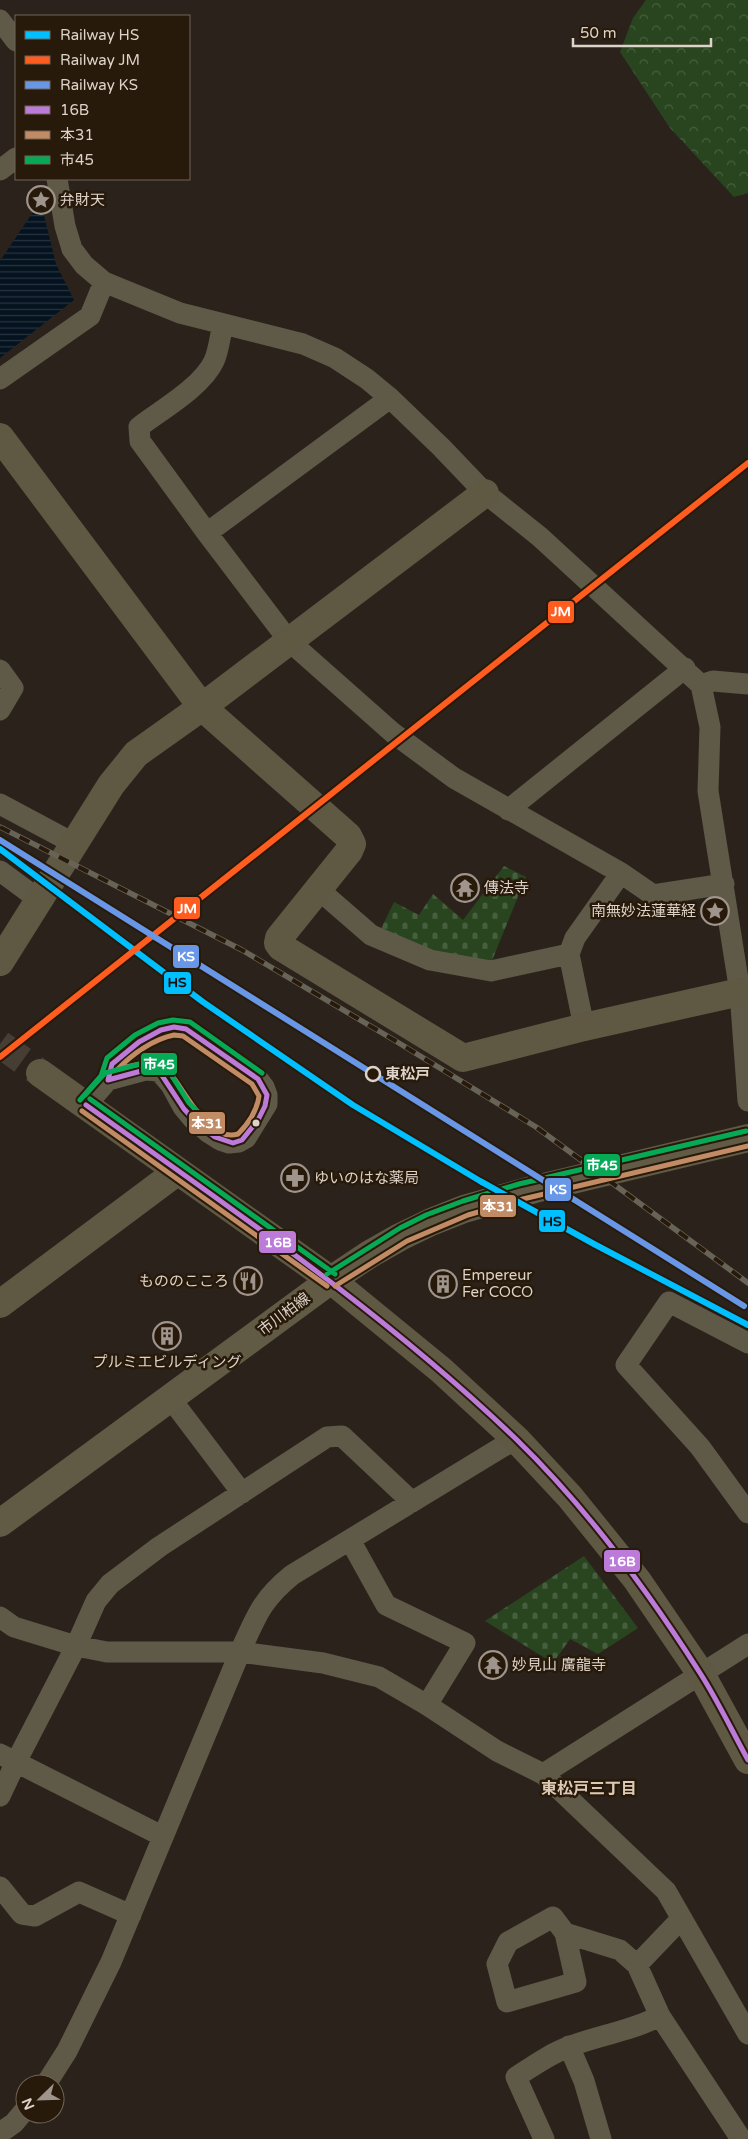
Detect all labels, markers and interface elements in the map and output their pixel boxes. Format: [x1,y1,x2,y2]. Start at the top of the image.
legend [15,15,190,180]
scale bar [573,15,710,47]
text: 50 m [580,24,617,42]
text: Railway HS [60,26,139,44]
text: Railway JM [60,51,140,69]
text: Railway KS [60,76,138,94]
text: 16B [60,101,89,119]
text: 本31 [60,126,94,144]
text: 市45 [60,151,94,169]
place icon: 弁財天 [26,185,56,215]
place label: 弁財天 [60,191,105,209]
line badge: JM [547,600,575,624]
text: JM [550,603,571,620]
temple icon: 傳法寺 [450,873,480,903]
place label: 傳法寺 [484,879,529,897]
line badge: JM [173,896,201,920]
place icon: 南無妙法蓮華経 [700,896,730,926]
text: JM [176,900,197,917]
place label: 南無妙法蓮華経 [591,902,696,920]
line badge: KS [172,944,200,969]
text: KS [177,948,195,965]
line badge: HS [163,971,192,995]
text: HS [167,974,187,991]
line badge: 市45 [140,1052,178,1076]
text: 市45 [143,1056,175,1073]
place label: 東松戸 [385,1065,430,1083]
marker: 東松戸 [365,1066,381,1082]
line badge: 本31 [188,1111,226,1135]
text: 本31 [191,1115,223,1132]
unlabelled marker [251,1118,261,1128]
line badge: 市45 [583,1153,621,1177]
text: 市45 [586,1157,618,1174]
pharmacy icon: ゆいのはな薬局 [280,1163,310,1193]
place label: ゆいのはな薬局 [314,1169,419,1187]
line badge: KS [544,1177,572,1202]
text: KS [549,1181,567,1198]
line badge: 本31 [479,1194,517,1218]
text: 本31 [482,1198,514,1215]
line badge: HS [538,1209,566,1233]
text: HS [542,1213,562,1230]
line badge: 16B [258,1230,297,1254]
text: 16B [264,1234,292,1251]
restaurant icon: もののこころ [233,1266,263,1296]
place label: Empereur Fer COCO [462,1266,533,1301]
building icon: Empereur Fer COCO [428,1269,458,1299]
place label: もののこころ [139,1272,229,1290]
street label: 市川柏線 [255,1289,313,1339]
building icon: プルミエビルディング [152,1321,182,1351]
place label: プルミエビルディング [93,1353,241,1371]
line badge: 16B [603,1549,641,1573]
text: 16B [608,1553,636,1570]
temple icon: 妙見山 廣龍寺 [478,1650,508,1680]
place label: 妙見山 廣龍寺 [512,1656,606,1674]
district label: 東松戸三丁目 [541,1779,637,1799]
north arrow [15,2074,65,2124]
text: N [18,2095,39,2112]

